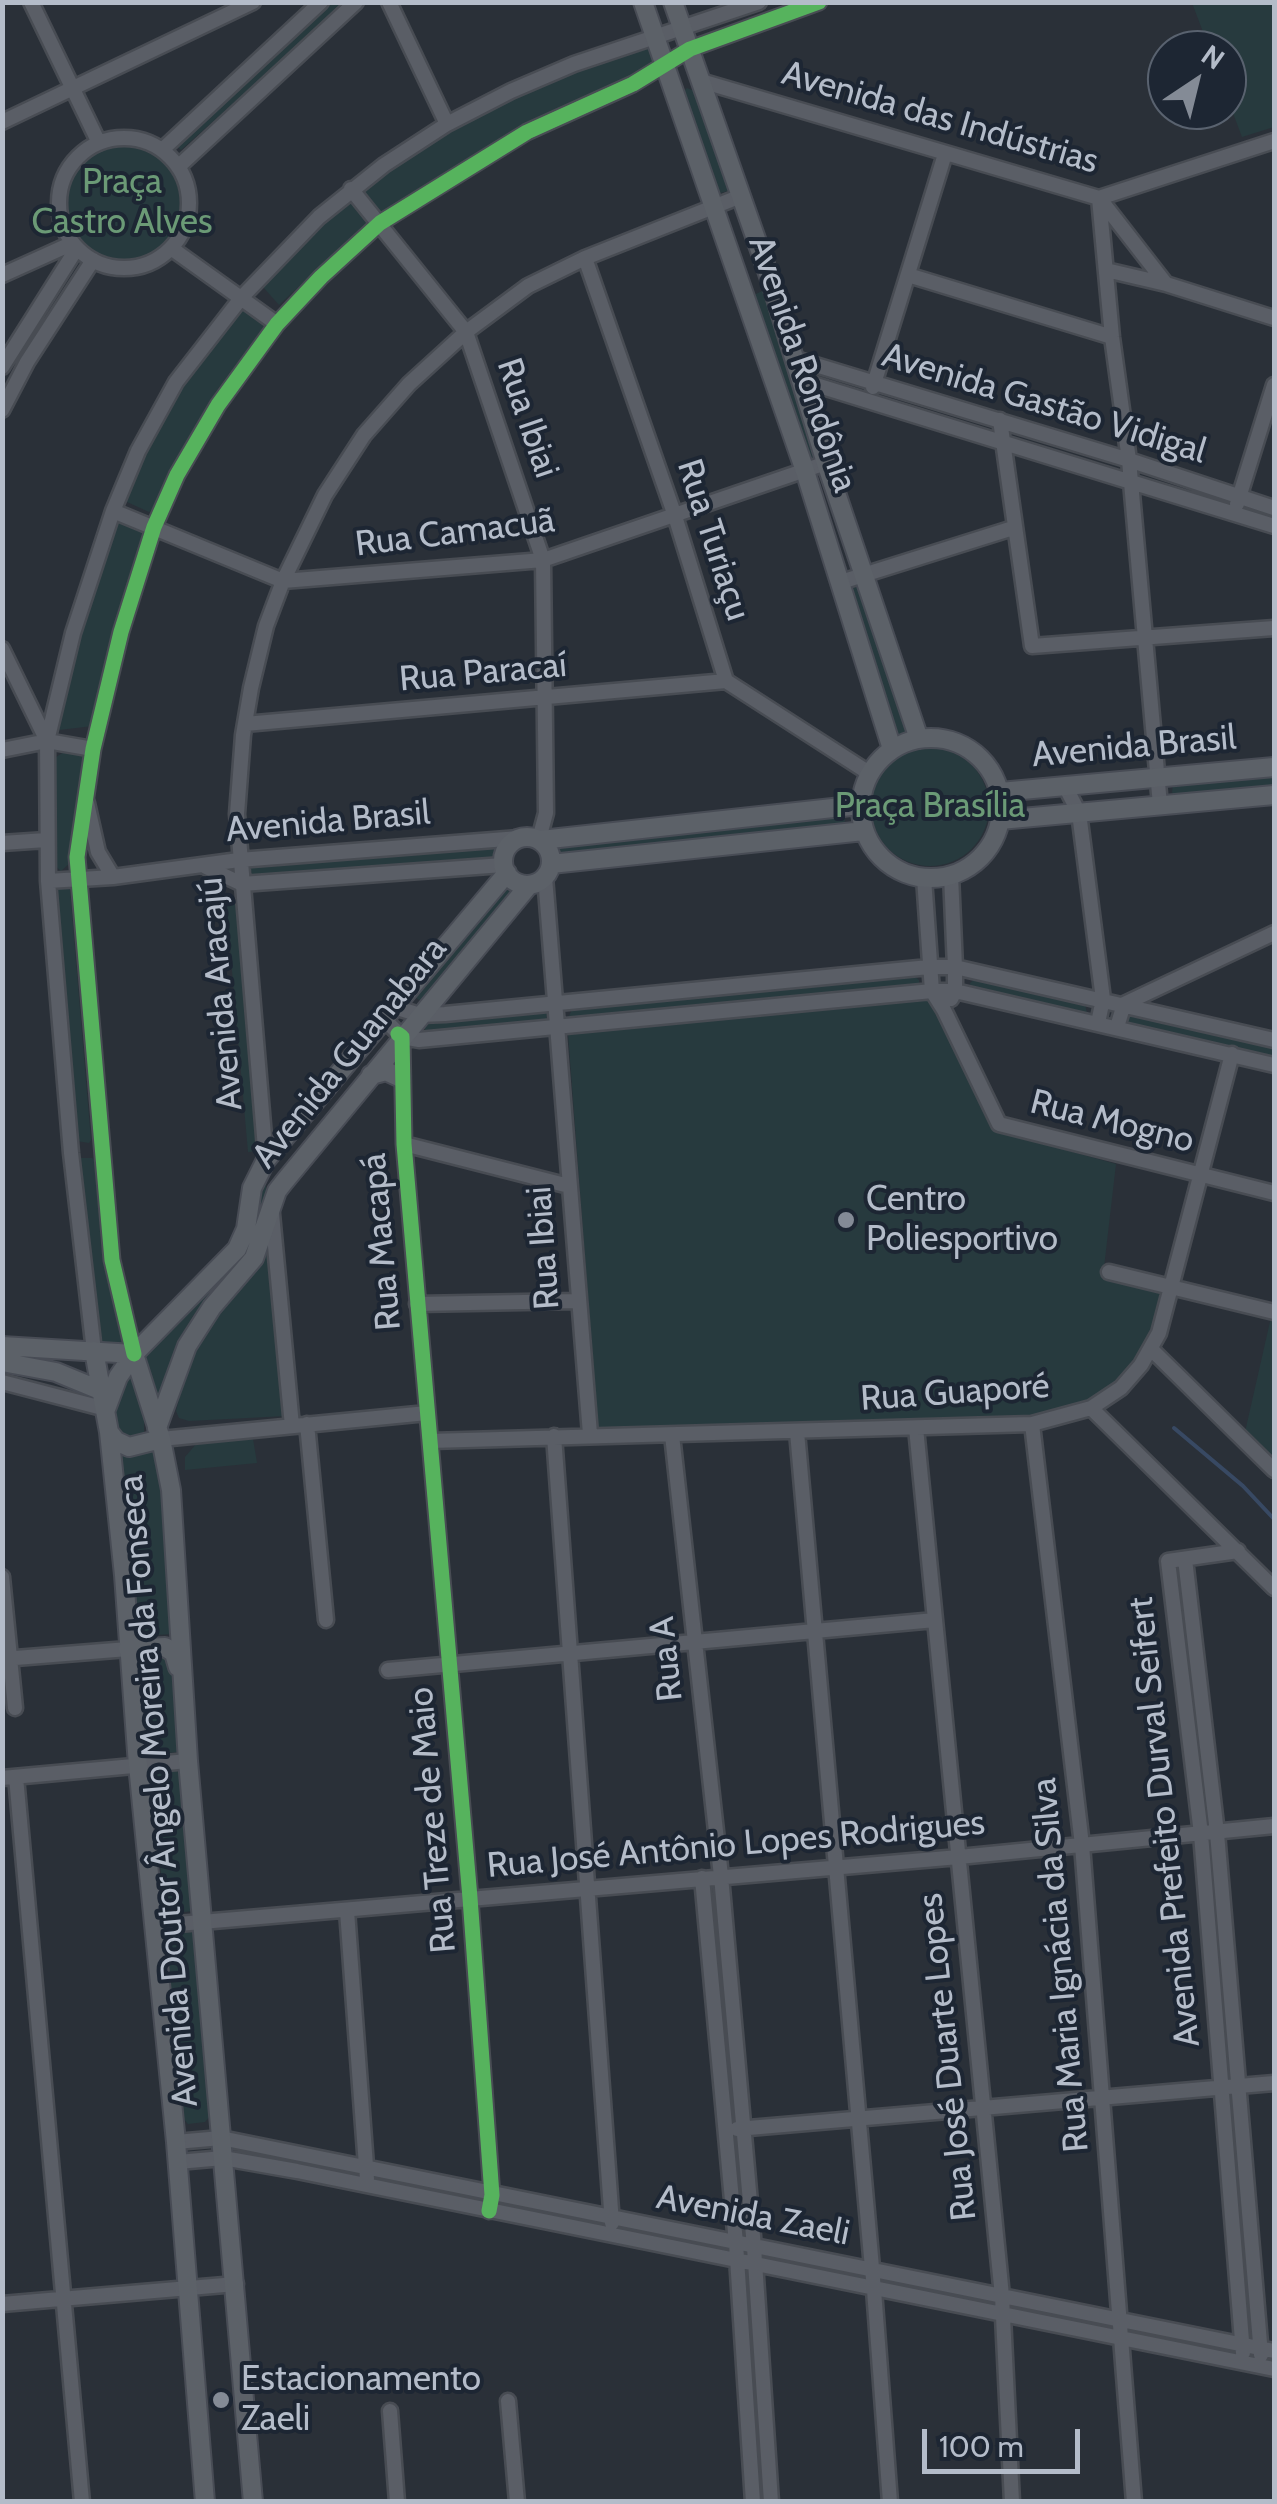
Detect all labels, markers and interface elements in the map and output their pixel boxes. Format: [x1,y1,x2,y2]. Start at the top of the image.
north arrow [1147,30,1247,130]
text: N [1195,37,1231,77]
street label: Avenida das Indústrias [777,53,1103,183]
park label: Praça Castro Alves [31,162,213,244]
street label: Avenida Rondônia [739,230,865,498]
street label: Avenida Gastão Vidigal [877,335,1211,473]
street label: Rua Ibiai [487,353,567,483]
street label: Rua Turiaçu [667,454,759,626]
street label: Rua Camacuã [353,500,557,566]
street label: Rua Paracaí [398,645,568,701]
street label: Avenida Brasil [1030,717,1238,777]
park label: Praça Brasília [835,786,1025,828]
street label: Avenida Brasil [224,792,432,852]
street label: Avenida Aracajú [190,876,252,1112]
street label: Avenida Guanabara [244,929,456,1177]
street label: Rua Mogno [1026,1081,1198,1163]
street label: Rua Macapá [353,1152,411,1332]
place label: Centro Poliesportivo [866,1179,1058,1261]
street label: Rua Ibiai [519,1185,569,1311]
marker: Centro Poliesportivo [835,1209,857,1231]
street label: Rua Guaporé [859,1365,1051,1421]
street label: Avenida Doutor Ângelo Moreira da Fonseca [110,1473,208,2109]
street label: Avenida Prefeito Durval Seifert [1120,1595,1210,2049]
street label: Rua A [642,1614,692,1704]
street label: Rua Treze de Maio [400,1685,466,1955]
street label: Rua Maria Ignácia da Silva [1024,1776,1098,2154]
street label: Rua José Antônio Lopes Rodrigues [485,1802,987,1888]
street label: Rua José Duarte Lopes [910,1891,986,2223]
street label: Avenida Zaeli [653,2177,853,2255]
place label: Estacionamento Zaeli [241,2359,481,2441]
marker: Estacionamento Zaeli [210,2389,232,2411]
scale bar [927,2409,1084,2471]
text: 100 m [939,2428,1024,2465]

